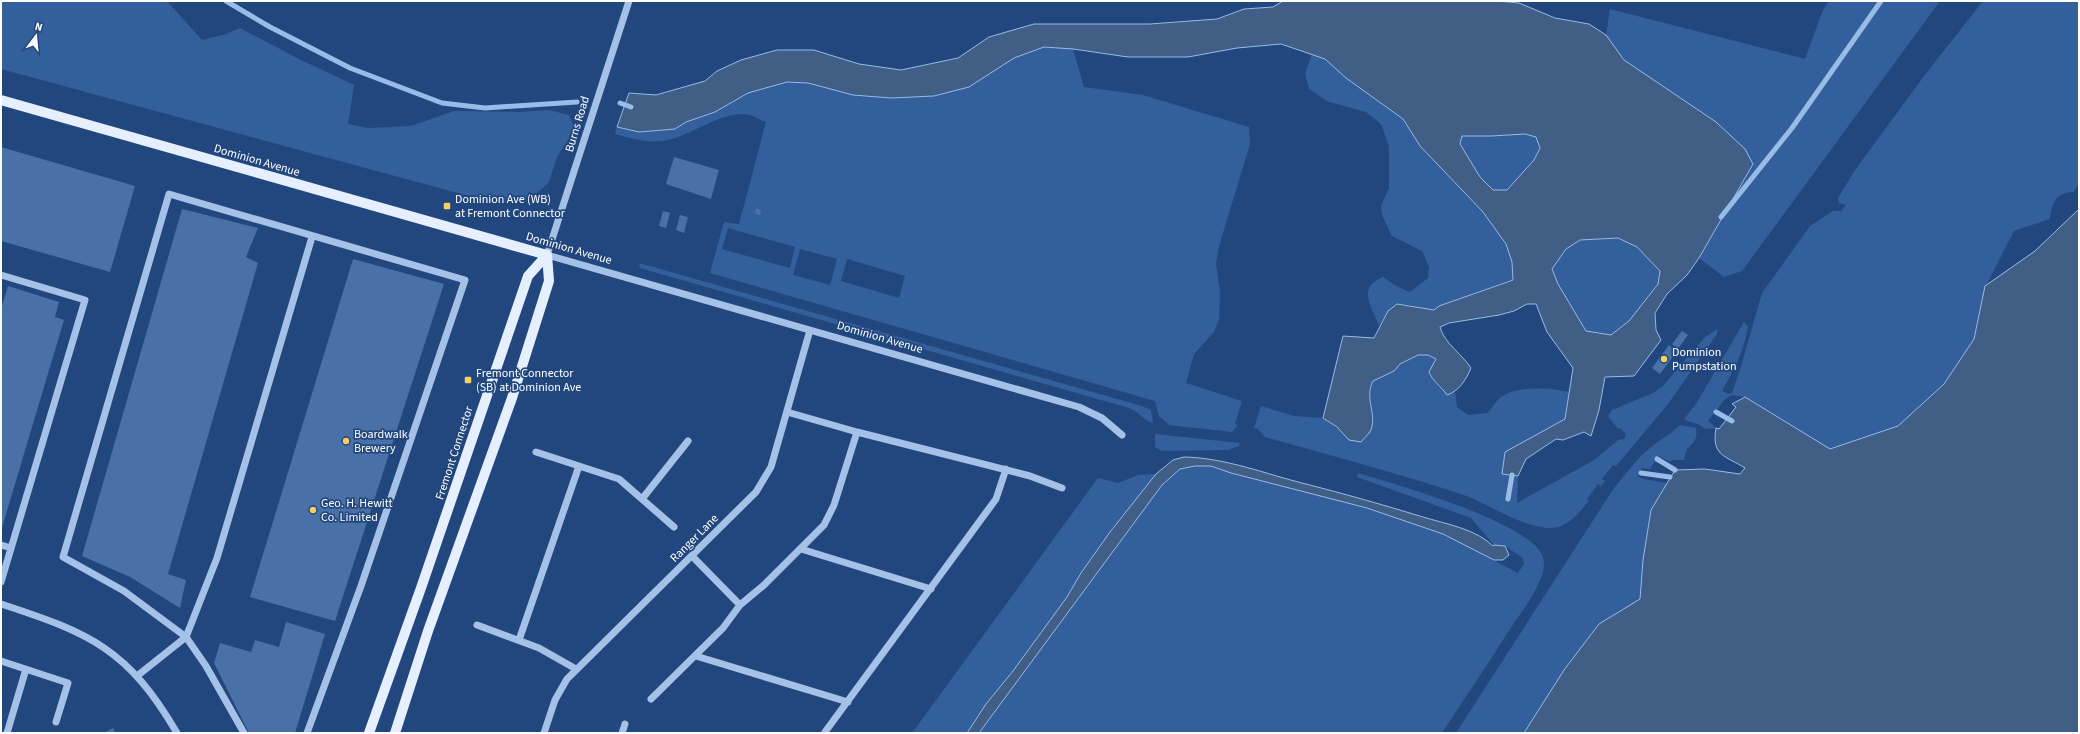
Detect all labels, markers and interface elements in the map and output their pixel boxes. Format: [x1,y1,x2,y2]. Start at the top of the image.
north arrow [16,16,56,56]
text: N [33,19,44,35]
street label: Burns Road [561,94,594,154]
street label: Dominion Avenue [212,140,302,181]
place label: Dominion Ave (WB) at Fremont Connector [455,191,566,222]
marker: Dominion Ave (WB) at Fremont Connector [442,201,452,211]
street label: Dominion Avenue [524,228,614,269]
street label: Dominion Avenue [835,317,925,358]
place label: Dominion Pumpstation [1672,344,1736,375]
marker: Dominion Pumpstation [1659,354,1669,364]
place label: Fremont Connector (SB) at Dominion Ave [476,365,581,396]
marker: Fremont Connector (SB) at Dominion Ave [463,375,473,385]
street label: Fremont Connector [431,403,478,502]
place label: Boardwalk Brewery [354,426,408,457]
marker: Boardwalk Brewery [341,436,351,446]
place label: Geo. H. Hewitt Co. Limited [321,495,393,526]
marker: Geo. H. Hewitt Co. Limited [308,505,318,515]
street label: Ranger Lane [666,510,722,566]

